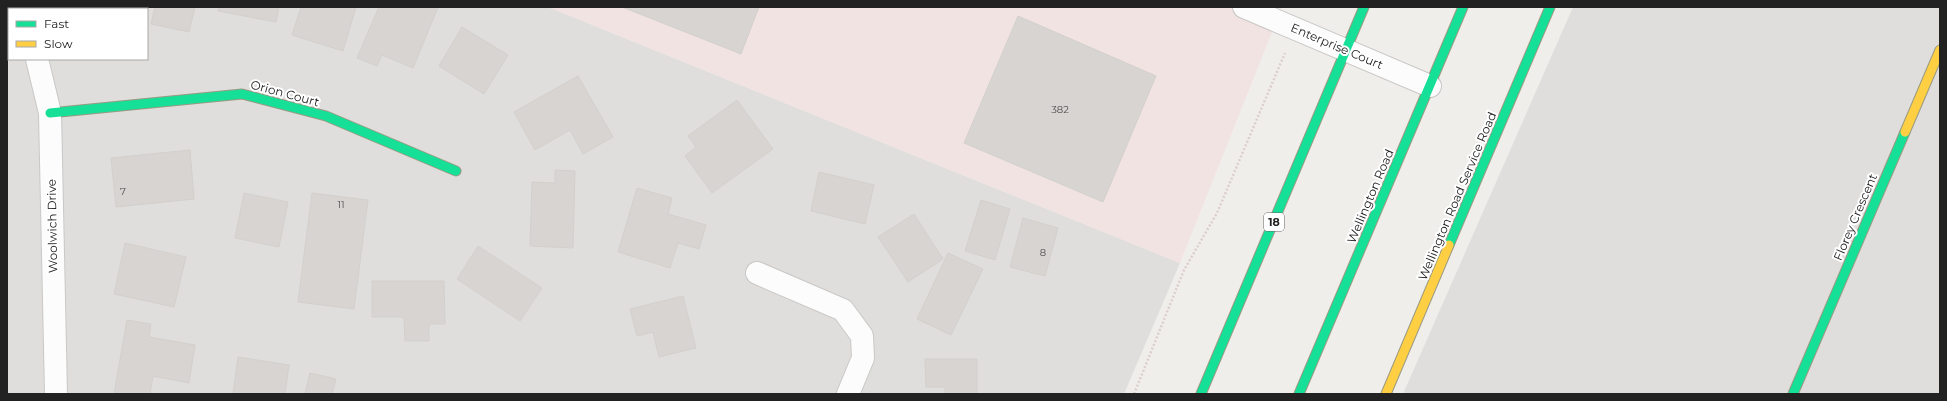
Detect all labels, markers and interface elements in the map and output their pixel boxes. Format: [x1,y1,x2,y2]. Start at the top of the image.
legend [8,8,148,60]
text: Fast [44,16,69,31]
street label: Enterprise Court [1289,20,1386,72]
text: Slow [44,36,73,51]
street label: Orion Court [249,77,321,109]
house number: 382 [1051,103,1069,116]
street label: Wellington Road Service Road [1415,109,1499,283]
street label: Wellington Road [1343,147,1397,245]
street label: Florey Crescent [1830,171,1880,263]
street label: Woolwich Drive [44,179,60,273]
house number: 7 [120,185,126,198]
house number: 11 [337,198,345,211]
road number: 18 [1264,213,1284,231]
house number: 8 [1040,246,1046,259]

